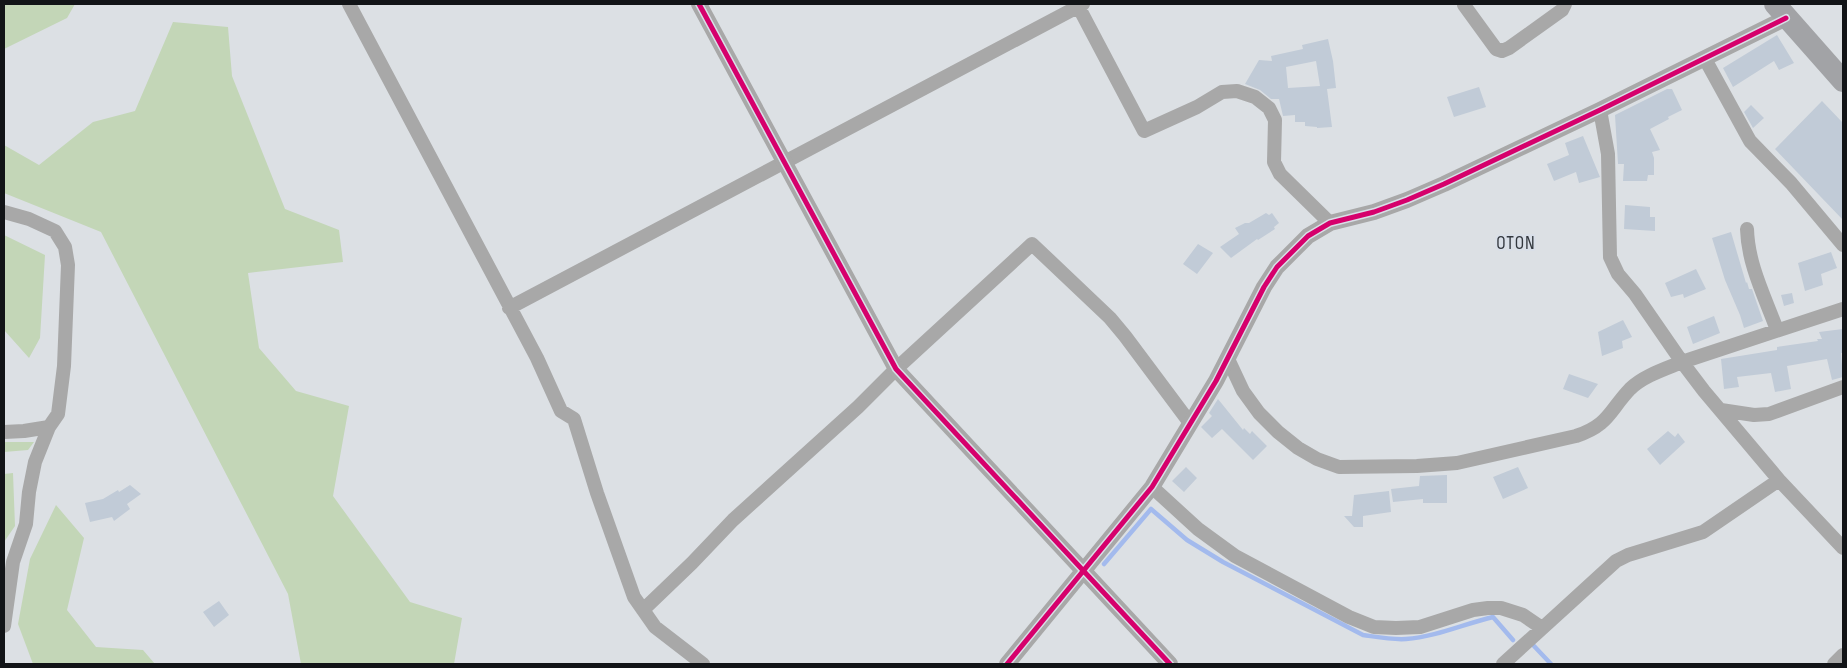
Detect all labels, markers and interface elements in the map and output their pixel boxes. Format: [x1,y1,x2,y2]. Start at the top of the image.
district label: OTON [1496,232,1536,255]

